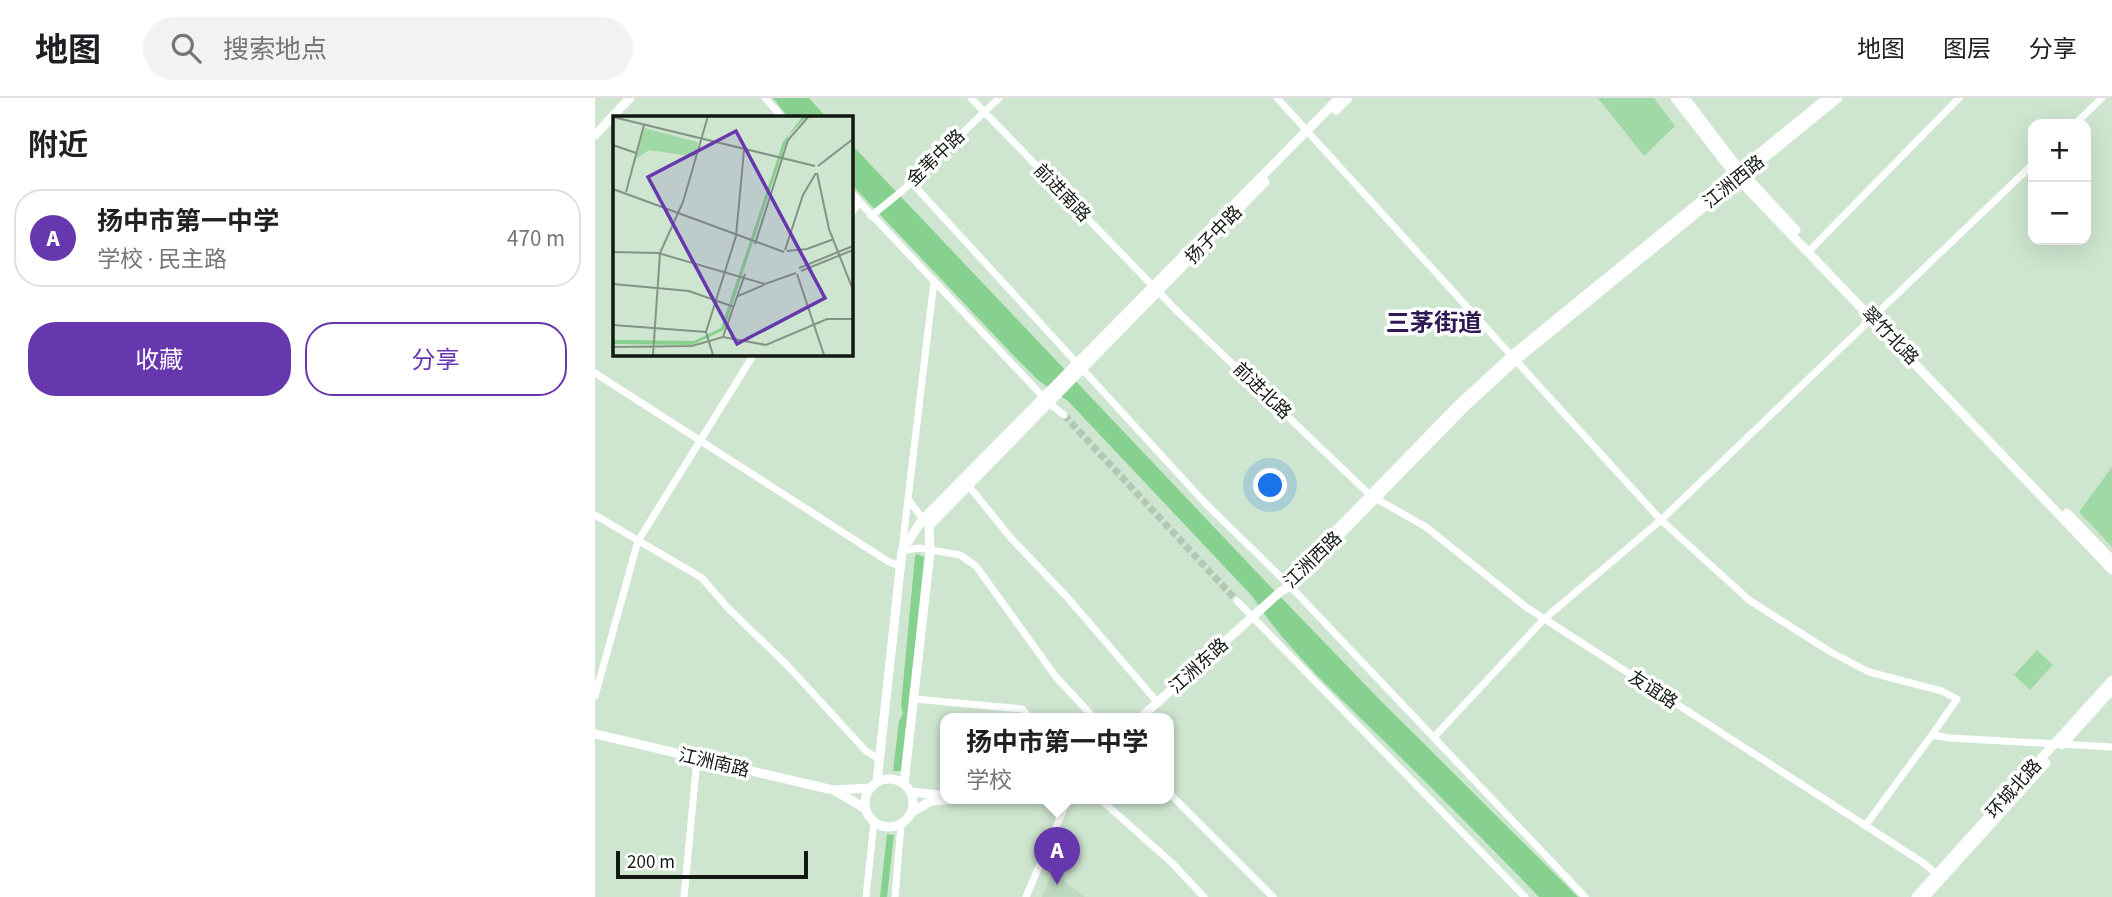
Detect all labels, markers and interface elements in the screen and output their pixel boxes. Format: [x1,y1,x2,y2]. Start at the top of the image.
search box [143,17,633,80]
text: 地图 [35,27,101,74]
icon: search [167,29,205,67]
text: 搜索地点 [223,31,327,68]
text: 地图 [1857,32,1905,67]
text: 图层 [1943,32,1991,67]
text: 分享 [2029,32,2077,67]
inset map [613,116,852,355]
map controls [2028,119,2091,245]
button: + [2028,119,2091,182]
text: 附近 [28,124,88,167]
street label: 金苇中路 [901,124,971,192]
street label: 江洲西路 [1698,150,1770,214]
street label: 前进南路 [1028,158,1096,228]
button: − [2028,182,2091,245]
street label: 扬子中路 [1180,200,1248,270]
text: 扬中市第一中学 [97,203,279,240]
text: A [46,222,60,255]
text: 470 m [507,222,565,255]
text: 学校 · 民主路 [97,243,227,276]
street label: 翠竹北路 [1856,301,1924,371]
district label: 三茅街道 [1386,306,1482,341]
button: 收藏 [28,322,291,396]
button: 分享 [305,322,567,396]
street label: 前进北路 [1227,357,1297,425]
your location [1253,468,1287,502]
street label: 江洲西路 [1278,526,1348,594]
street label: 江洲东路 [1164,633,1234,699]
street label: 友谊路 [1624,665,1682,715]
popup [940,713,1174,804]
text: 扬中市第一中学 [966,724,1148,761]
street label: 江洲南路 [676,743,752,783]
street label: 环城北路 [1981,754,2047,824]
text: 学校 [966,764,1012,797]
pin: A [1034,827,1080,885]
scale bar [616,848,809,880]
text: 200 m [627,849,675,876]

